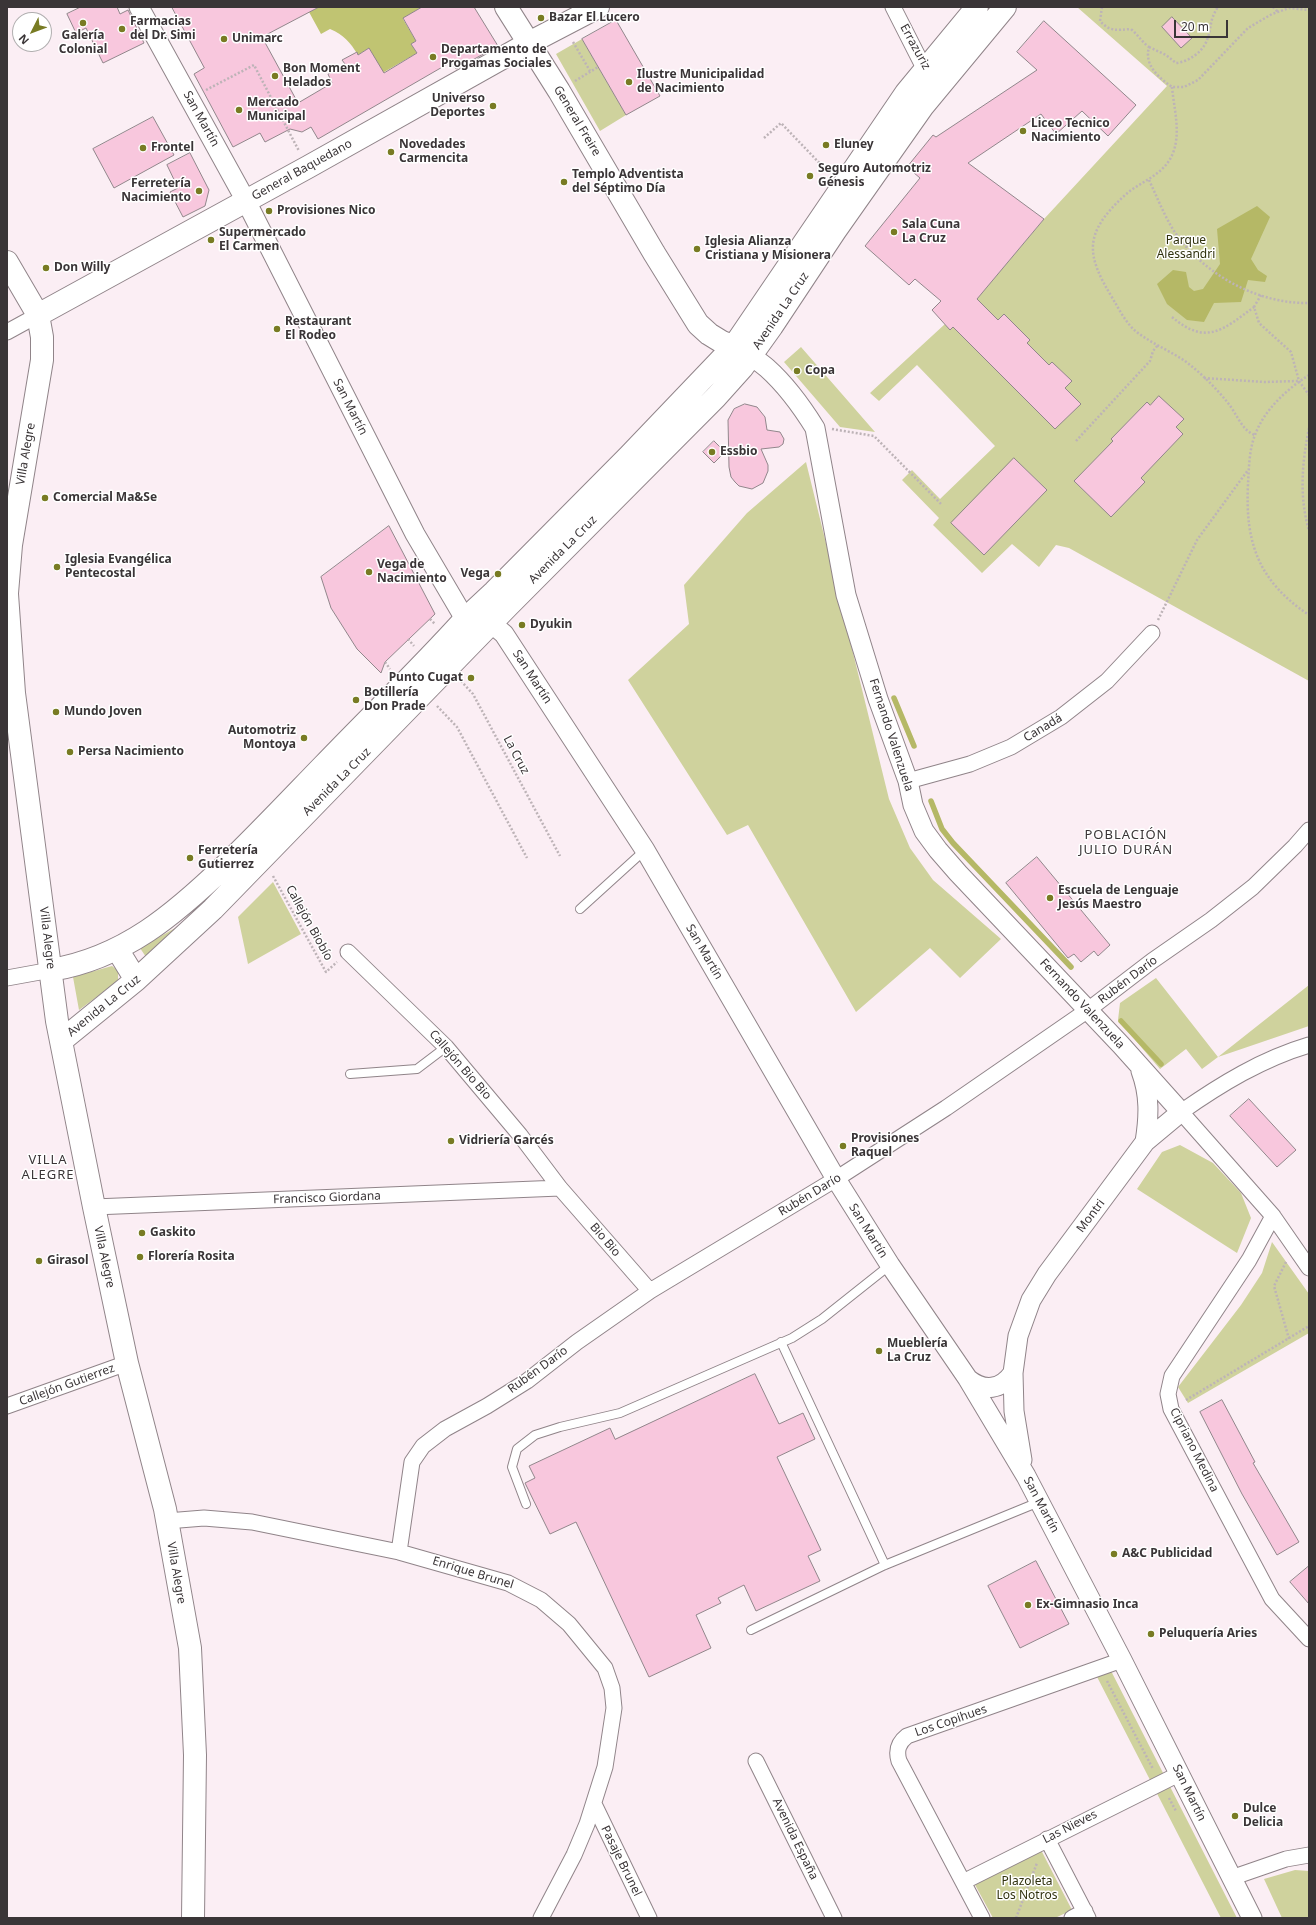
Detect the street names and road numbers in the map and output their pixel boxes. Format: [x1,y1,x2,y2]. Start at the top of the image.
street label: Errazuriz [897,22,933,72]
street label: General Freire [550,83,604,159]
street label: San Martín [180,89,222,149]
street label: General Baquedano [249,136,355,204]
street label: Avenida La Cruz [750,270,812,352]
street label: San Martín [330,376,370,438]
street label: Villa Alegre [13,422,39,486]
street label: Avenida La Cruz [526,513,600,587]
street label: San Martín [509,647,555,707]
street label: Fernando Valenzuela [866,677,916,793]
street label: Canadá [1021,711,1065,745]
street label: La Cruz [500,733,532,777]
street label: Avenida La Cruz [300,745,374,819]
street label: Callejón Biobío [282,883,336,963]
street label: Villa Alegre [36,906,58,970]
street label: San Martín [682,922,726,982]
street label: Rubén Darío [1096,953,1160,1007]
street label: Fernando Valenzuela [1037,956,1127,1052]
street label: Avenida La Cruz [64,972,144,1040]
street label: Callejón Bio Bio [426,1027,494,1103]
street label: Rubén Darío [776,1171,844,1219]
street label: Francisco Giordana [273,1189,381,1207]
street label: Montri [1074,1197,1108,1235]
street label: San Martín [846,1201,890,1261]
street label: Bio Bio [587,1220,623,1260]
street label: Villa Alegre [90,1225,118,1289]
street label: Rubén Darío [505,1343,571,1397]
street label: Callejón Gutierrez [17,1361,117,1409]
street label: Cipriano Medina [1166,1405,1222,1495]
street label: San Martín [1020,1475,1062,1535]
street label: Villa Alegre [163,1541,189,1605]
street label: Enrique Brunel [431,1554,515,1592]
street label: Los Copihues [913,1702,989,1740]
street label: San Martín [1169,1762,1209,1824]
street label: Avenida España [769,1796,821,1882]
street label: Las Nieves [1040,1807,1100,1847]
street label: Pasaje Brunel [598,1823,644,1899]

